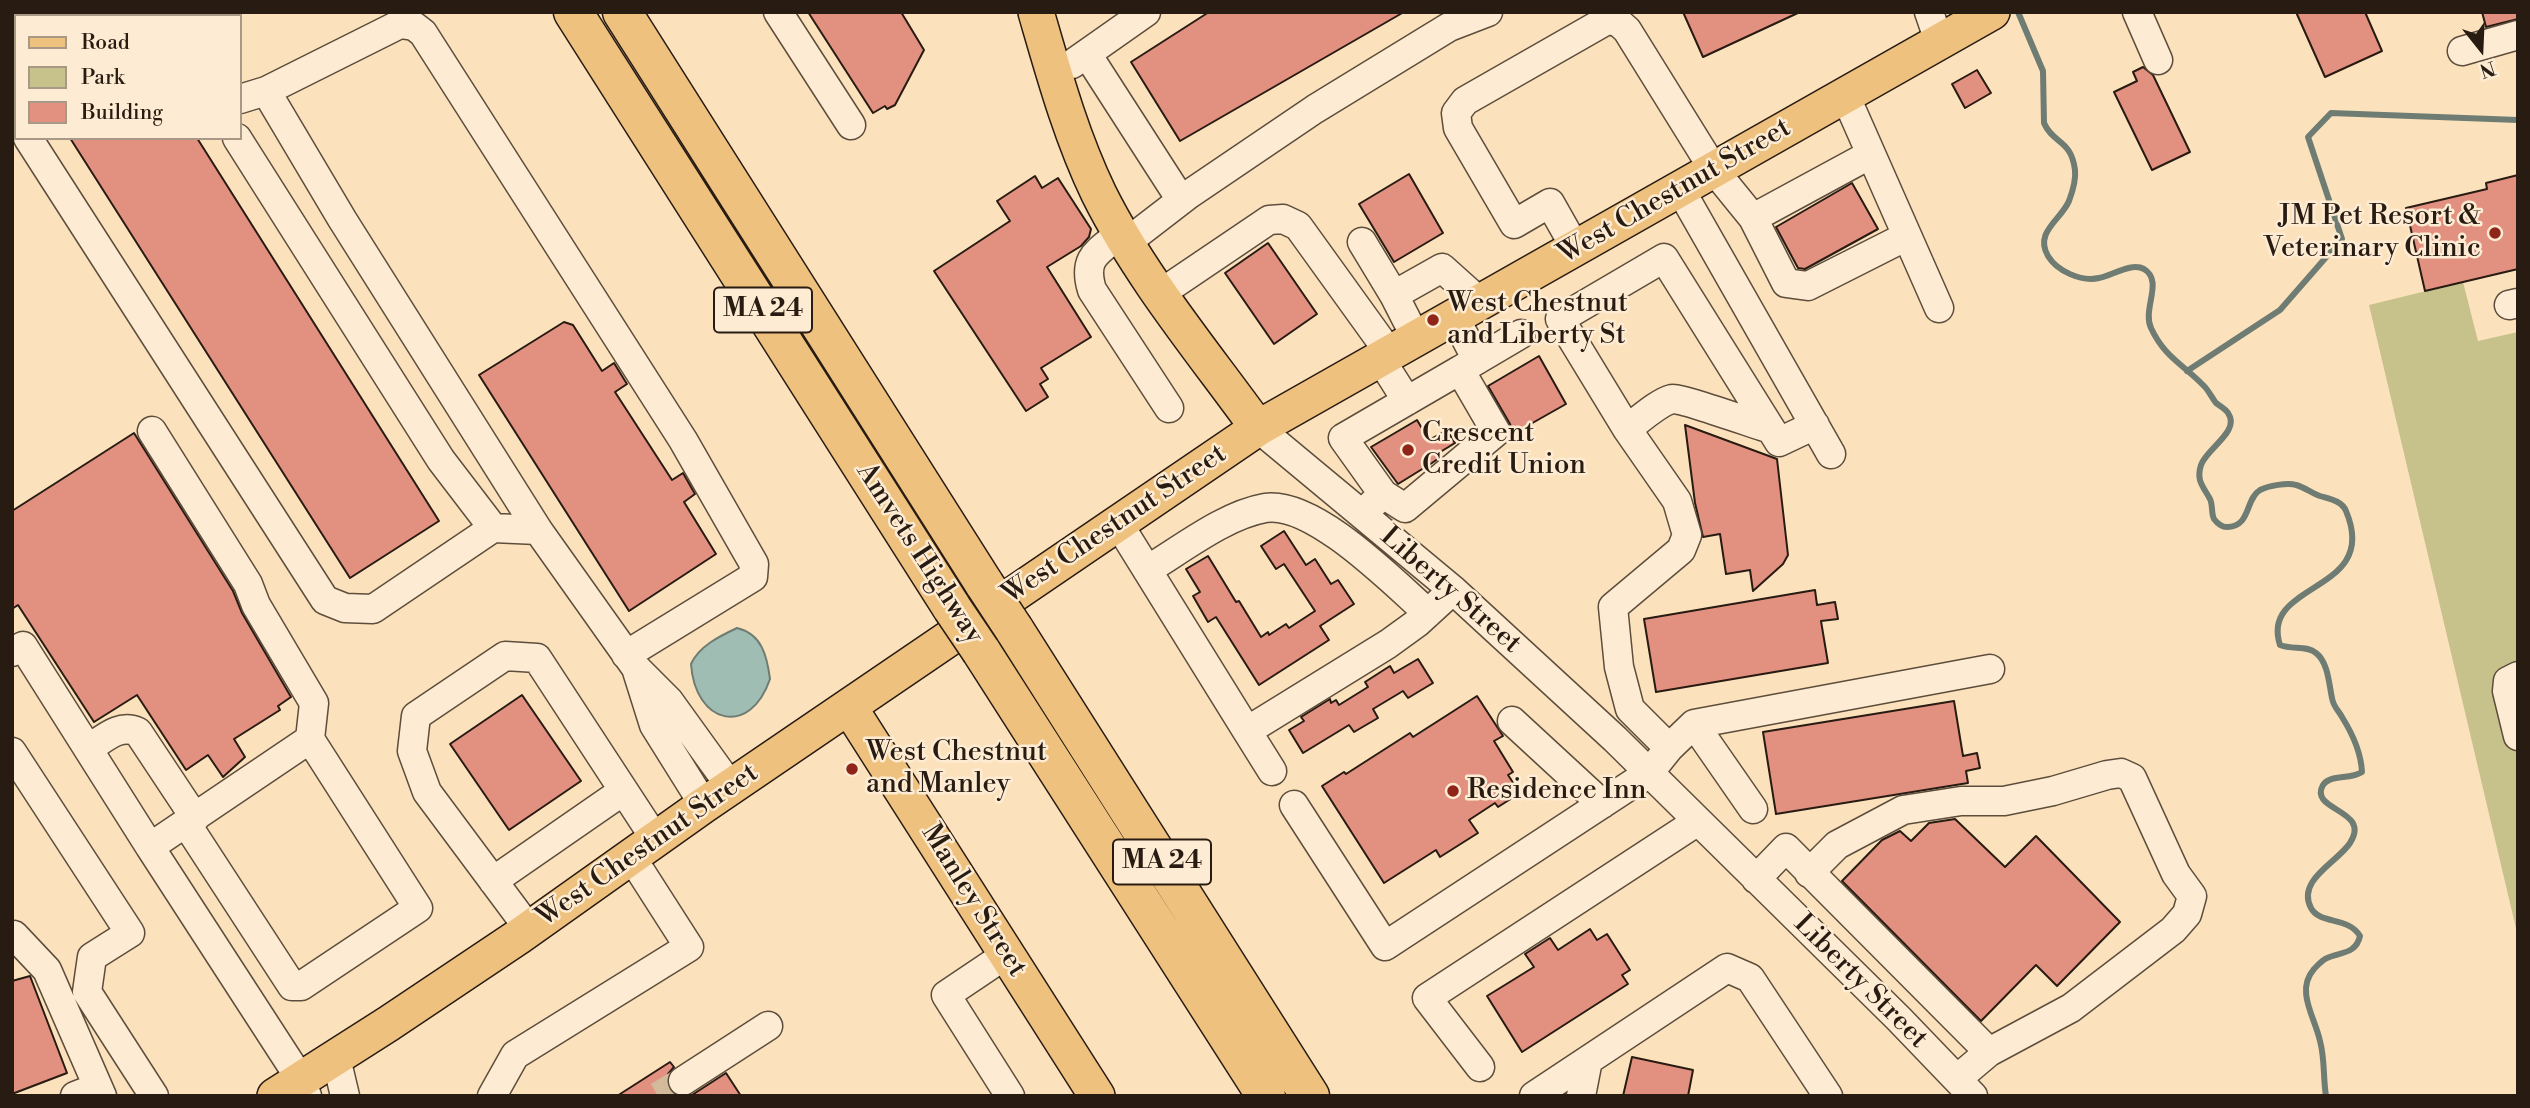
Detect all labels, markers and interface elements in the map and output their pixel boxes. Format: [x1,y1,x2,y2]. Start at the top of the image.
legend [14,14,242,140]
north arrow [2446,14,2516,84]
text: Road [81,30,130,56]
text: N [2477,55,2498,83]
text: Park [81,65,125,91]
text: Building [81,100,163,126]
street label: West Chestnut Street [1553,112,1797,272]
place label: JM Pet Resort & Veterinary Clinic [2263,200,2481,266]
marker: JM Pet Resort & Veterinary Clinic [2487,225,2503,241]
place label: West Chestnut and Liberty St [1447,287,1628,353]
road number: MA 24 [714,288,812,332]
marker: West Chestnut and Liberty St [1425,312,1441,328]
place label: Crescent Credit Union [1422,417,1586,483]
street label: West Chestnut Street [997,438,1233,612]
marker: Crescent Credit Union [1400,442,1416,458]
street label: Amvets Highway [848,457,990,651]
street label: Liberty Street [1373,521,1527,661]
place label: West Chestnut and Manley [866,736,1047,802]
street label: West Chestnut Street [531,757,765,935]
marker: West Chestnut and Manley [844,761,860,777]
place label: Residence Inn [1467,774,1647,808]
marker: Residence Inn [1445,783,1461,799]
street label: Manley Street [913,819,1033,983]
road number: MA 24 [1113,840,1211,884]
street label: Liberty Street [1786,908,1934,1056]

